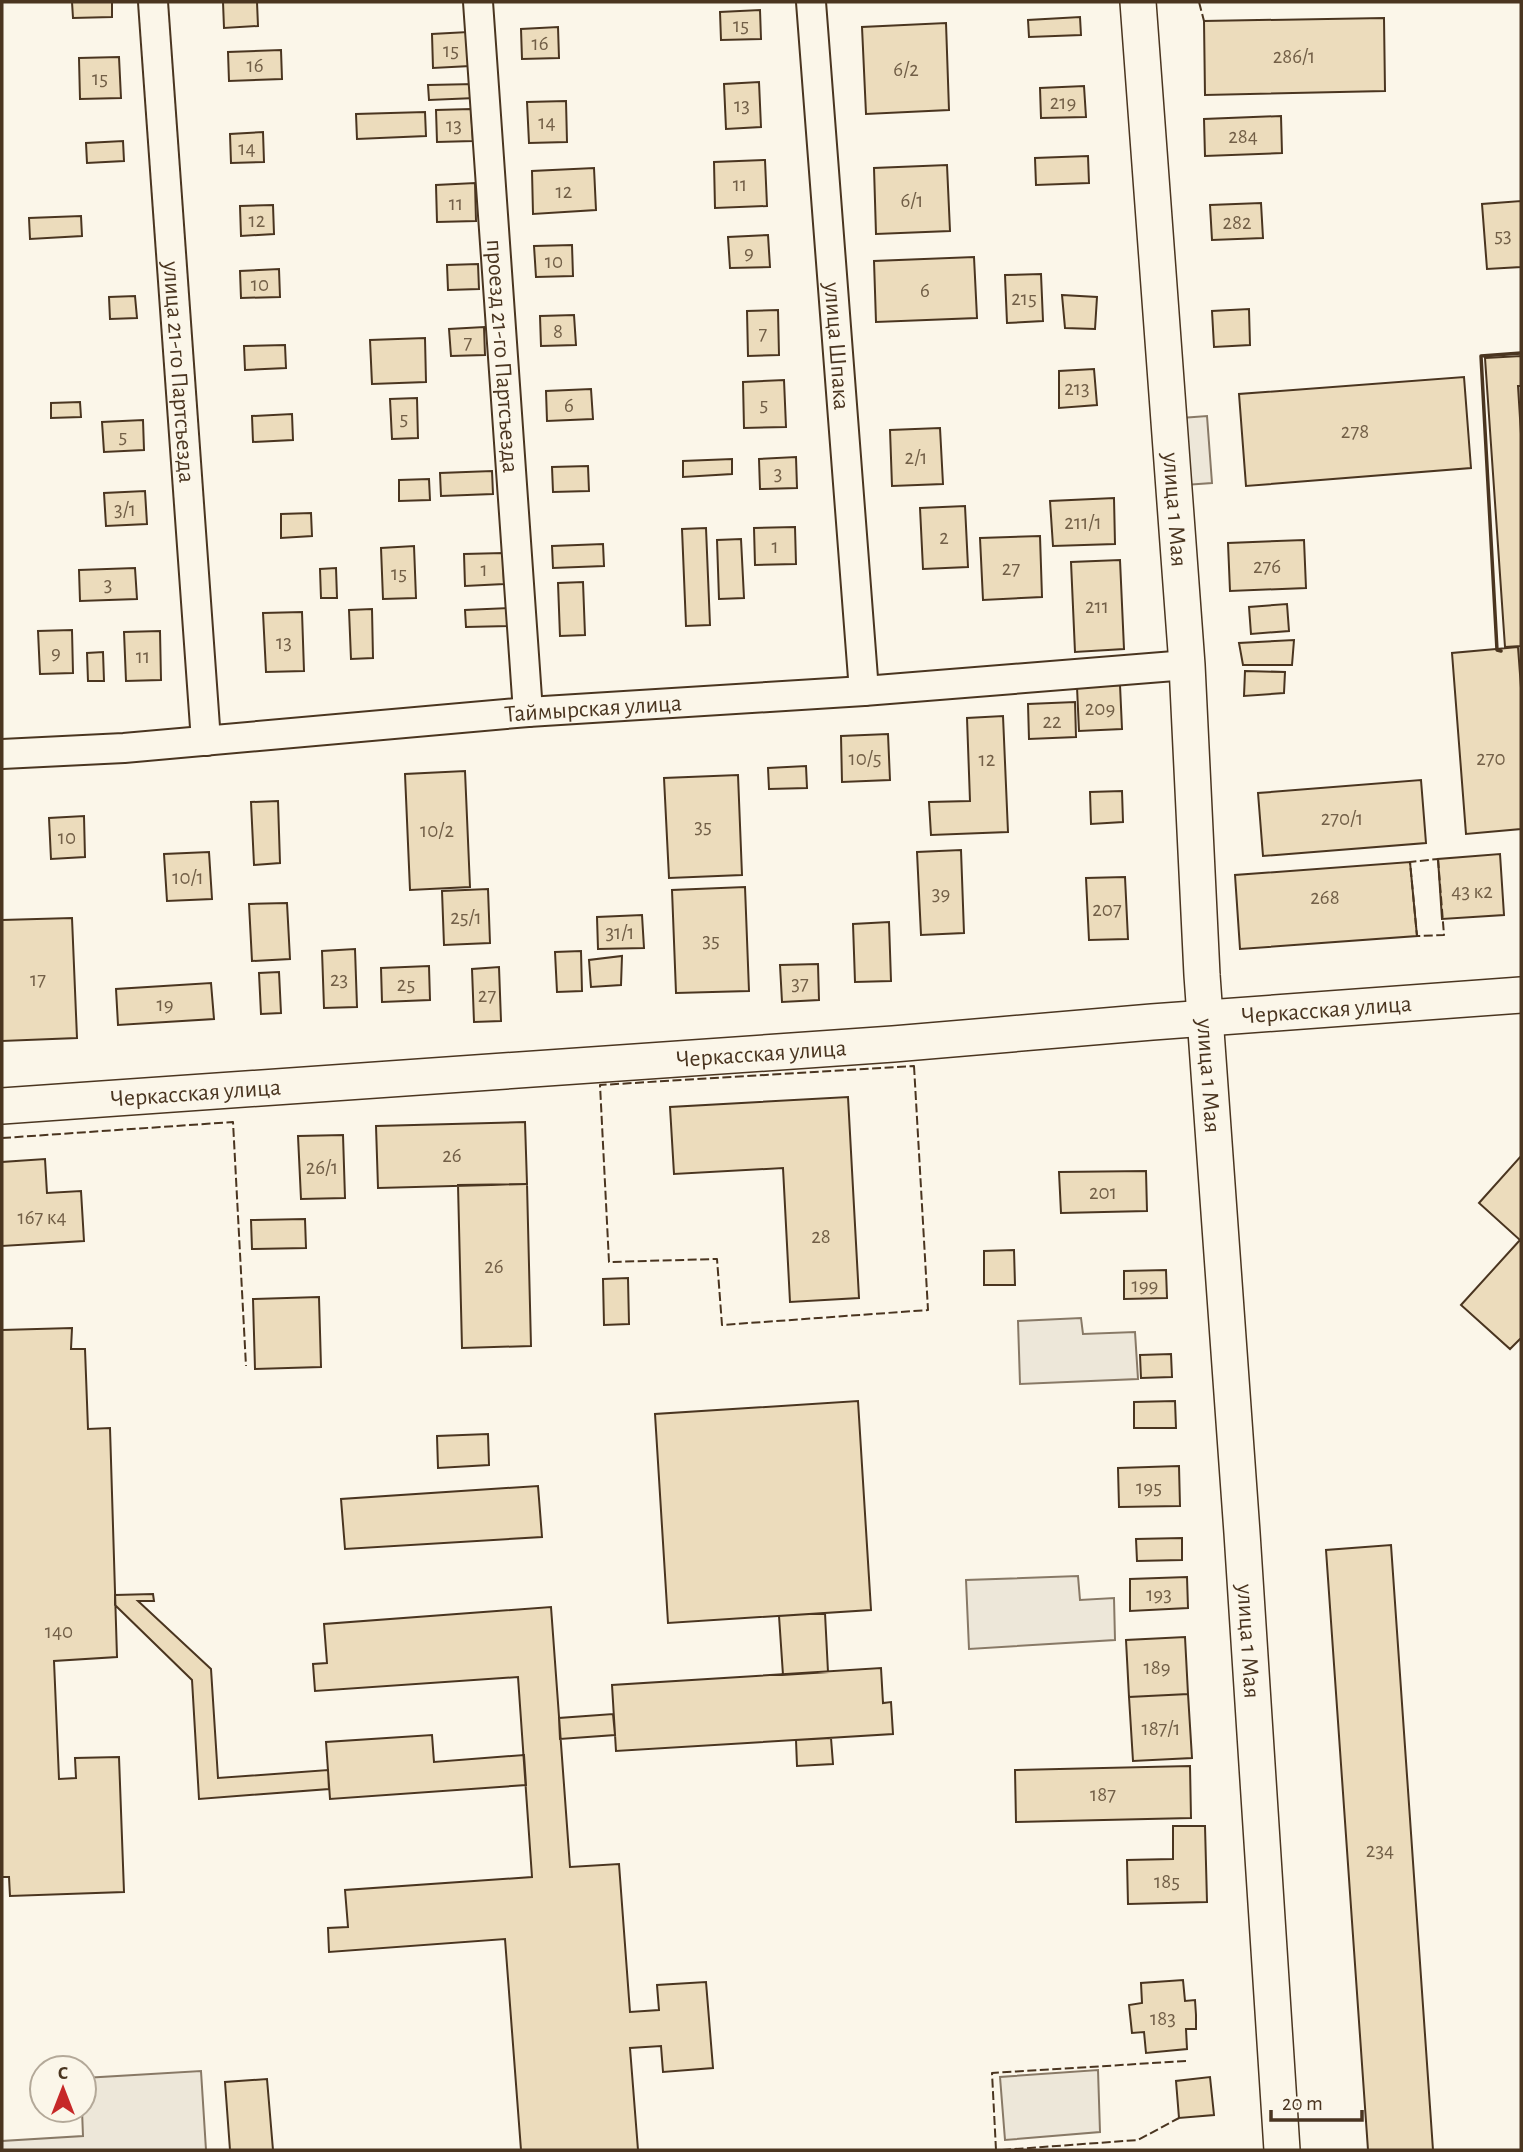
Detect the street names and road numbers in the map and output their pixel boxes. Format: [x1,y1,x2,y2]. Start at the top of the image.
street label: проезд 21-го Партсъезда [482,238,522,474]
street label: улица 21-го Партсъезда [159,259,198,484]
street label: улица Шпака [820,280,853,411]
street label: улица 1 Мая [1158,451,1191,568]
street label: Таймырская улица [504,691,683,727]
street label: Черкасская улица [1240,992,1413,1028]
street label: улица 1 Мая [1192,1017,1224,1134]
street label: Черкасская улица [675,1036,847,1072]
street label: Черкасская улица [110,1076,282,1111]
street label: улица 1 Мая [1232,1582,1264,1699]

